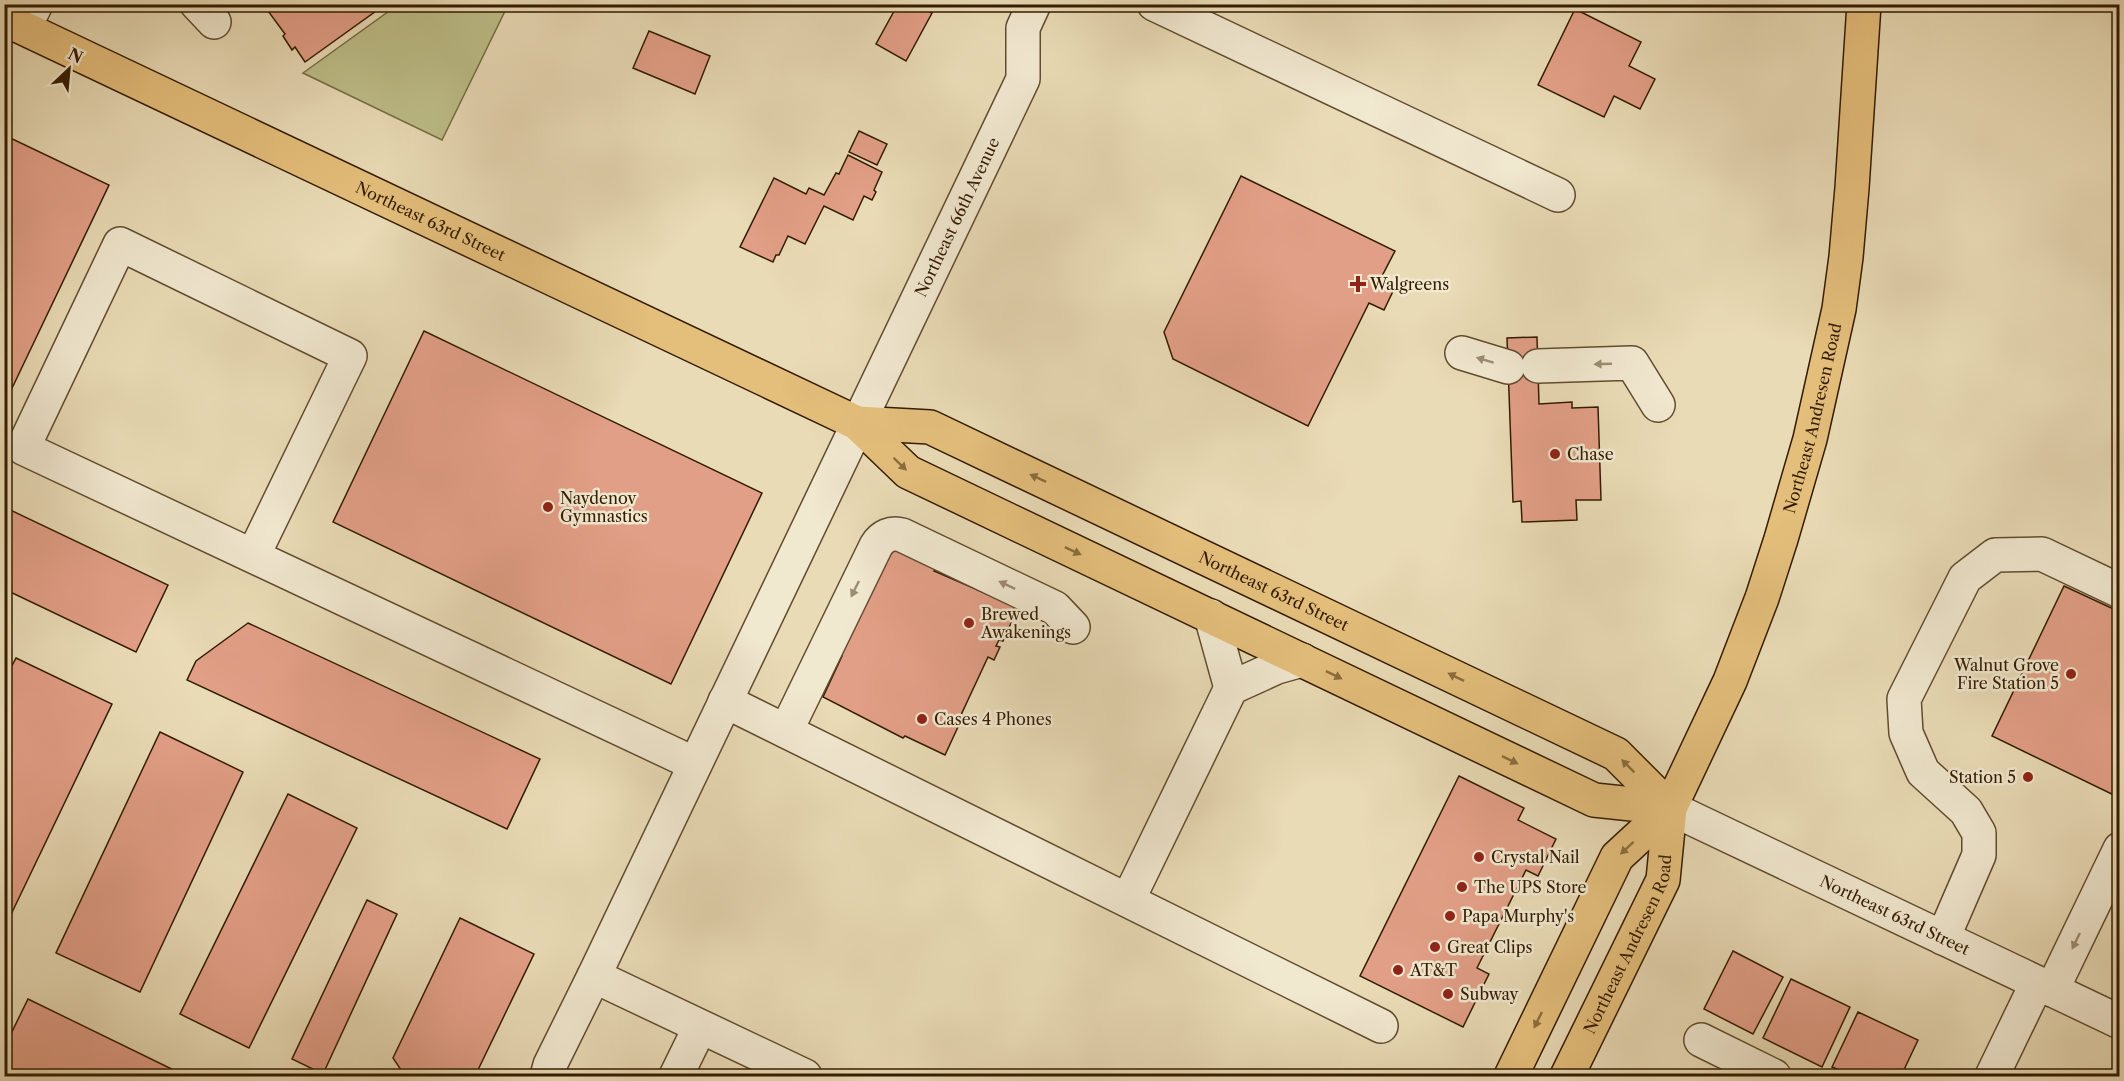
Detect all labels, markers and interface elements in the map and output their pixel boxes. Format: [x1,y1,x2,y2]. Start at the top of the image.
north arrow [39,39,99,99]
text: N [65,43,86,68]
street label: Northeast 66th Avenue [910,134,1004,300]
street label: Northeast 63rd Street [352,177,509,265]
place label: Walgreens [1369,274,1449,294]
marker: Walgreens [1351,277,1365,291]
street label: Northeast Andresen Road [1779,321,1846,516]
one-way arrow [1476,355,1494,364]
one-way arrow [1593,359,1612,368]
place label: Chase [1567,444,1614,464]
marker: Chase [1548,447,1562,461]
one-way arrow [892,456,906,470]
one-way arrow [1029,473,1046,482]
place label: Naydenov Gymnastics [560,488,648,526]
marker: Naydenov Gymnastics [541,500,555,514]
one-way arrow [1065,546,1083,556]
street label: Northeast 63rd Street [1196,547,1352,635]
one-way arrow [851,580,860,597]
one-way arrow [999,580,1016,589]
place label: Brewed Awakenings [980,604,1071,642]
marker: Brewed Awakenings [962,616,976,630]
place label: Walnut Grove Fire Station 5 [1953,655,2059,693]
marker: Walnut Grove Fire Station 5 [2064,667,2078,681]
one-way arrow [1326,671,1343,680]
one-way arrow [1448,673,1465,682]
place label: Cases 4 Phones [934,709,1052,729]
marker: Cases 4 Phones [915,712,929,726]
one-way arrow [1502,755,1519,764]
one-way arrow [1622,760,1636,774]
place label: Station 5 [1949,767,2016,787]
marker: Station 5 [2021,770,2035,784]
one-way arrow [1620,841,1635,854]
place label: Crystal Nail [1491,847,1580,867]
marker: Crystal Nail [1472,850,1486,864]
street label: Northeast Andresen Road [1579,853,1675,1037]
street label: Northeast 63rd Street [1817,871,1973,959]
place label: The UPS Store [1474,877,1587,897]
marker: The UPS Store [1455,880,1469,894]
place label: Papa Murphy's [1462,906,1574,926]
marker: Papa Murphy's [1443,909,1457,923]
one-way arrow [2071,932,2080,949]
place label: Great Clips [1447,937,1533,957]
marker: Great Clips [1428,940,1442,954]
place label: AT&T [1409,960,1457,980]
marker: AT&T [1391,963,1405,977]
place label: Subway [1460,984,1520,1004]
marker: Subway [1441,987,1455,1001]
one-way arrow [1533,1012,1543,1029]

